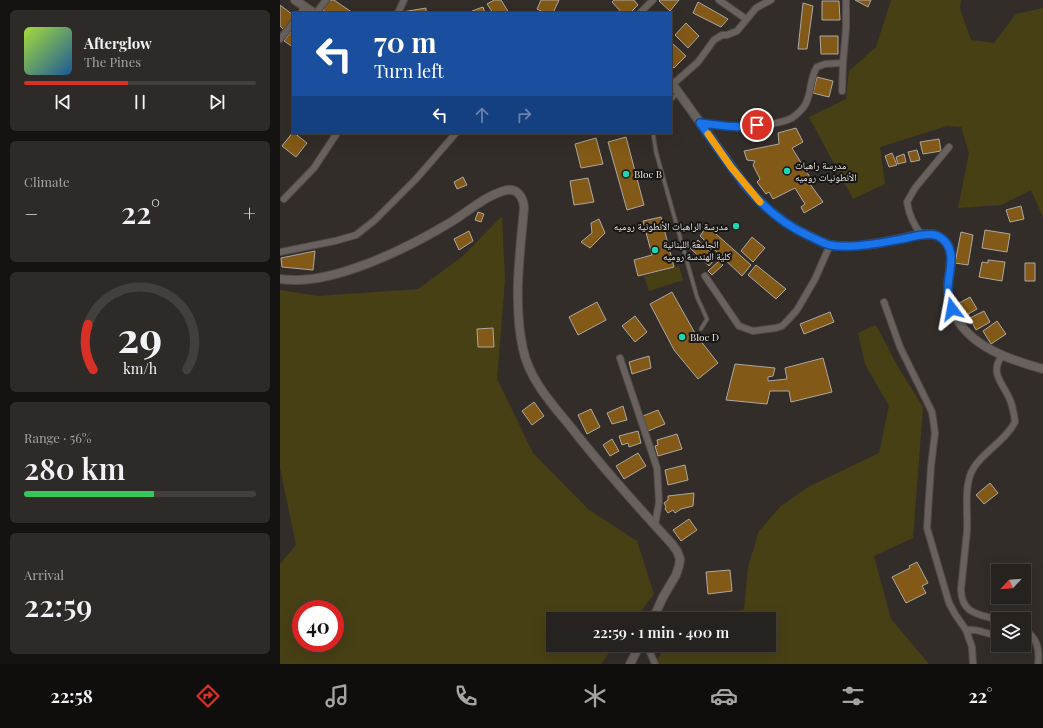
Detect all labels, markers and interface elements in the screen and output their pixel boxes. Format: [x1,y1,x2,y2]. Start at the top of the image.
text: 70 m [374,23,437,60]
icon: left [308,28,360,80]
text: Afterglow [84,33,152,53]
text: The Pines [84,53,141,70]
text: Turn left [374,59,444,83]
icon: previous [52,91,74,113]
icon: pause [129,91,151,113]
icon: next [206,91,228,113]
icon: left [429,104,451,126]
icon: ahead [471,104,493,126]
icon: right [513,104,535,126]
pin [740,108,774,142]
icon: arrive [746,114,768,136]
place label: مدرسة راهبات الأنطونيات روميه [795,158,857,184]
marker: مدرسة راهبات الأنطونيات روميه [782,166,792,176]
place label: Bloc B [634,167,662,181]
marker: Bloc B [621,169,631,179]
text: Climate [24,173,70,190]
text: 22° [121,192,160,232]
text: − [24,198,38,228]
text: + [243,198,256,228]
place label: مدرسة الراهبات الأنطونية روميه [614,219,728,233]
marker: مدرسة الراهبات الأنطونية روميه [731,221,741,231]
place label: الجامعة اللبنانية كلية الهندسة روميه [663,237,731,263]
marker: الجامعة اللبنانية كلية الهندسة روميه [650,245,660,255]
position arrow [931,288,973,330]
text: 29 [118,308,162,363]
place label: Bloc D [690,330,719,344]
marker: Bloc D [677,332,687,342]
text: km/h [123,359,158,378]
text: Range · 56% [24,429,92,446]
text: 280 km [24,448,125,488]
north arrow [991,564,1031,604]
map controls [991,564,1031,652]
text: Arrival [24,566,64,583]
text: 22:59 [24,585,93,625]
speed limit sign: 40 [292,600,344,652]
button: layers [991,612,1031,652]
text: 22:59 · 1 min · 400 m [593,622,729,642]
icon: directions [194,682,222,710]
icon: music [323,682,351,710]
icon: phone [452,682,480,710]
icon: climate [581,682,609,710]
icon: car [710,682,738,710]
icon: filters [839,682,867,710]
text: 22:58 [51,684,93,708]
text: 22° [968,684,992,708]

